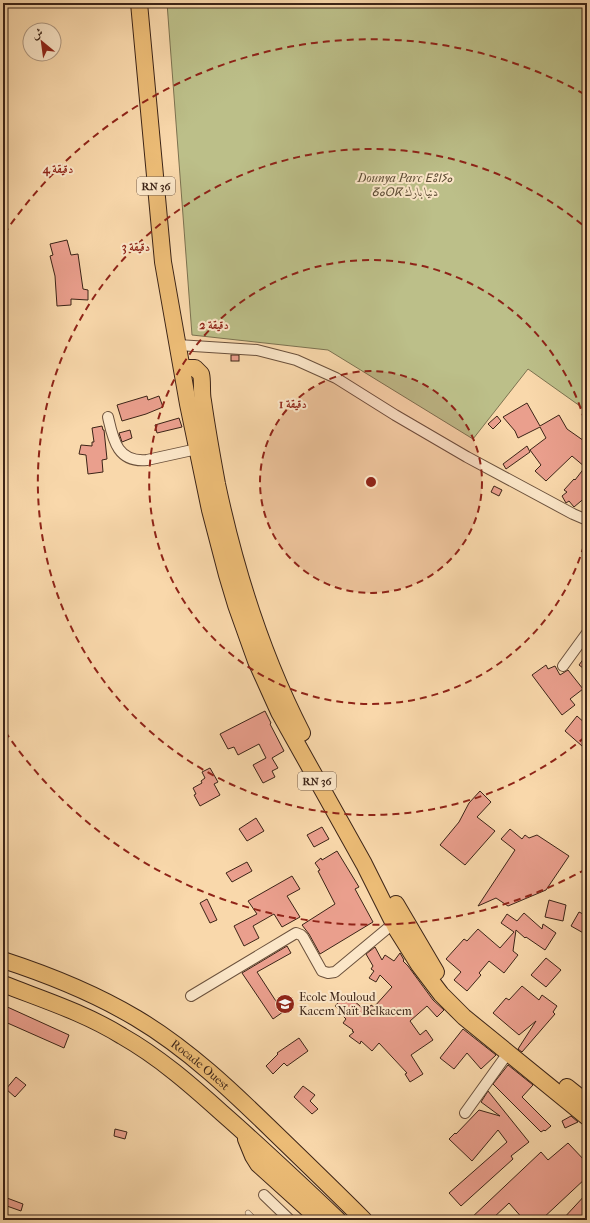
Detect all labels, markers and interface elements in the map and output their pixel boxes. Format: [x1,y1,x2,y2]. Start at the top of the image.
north arrow [22,22,62,62]
text: ش [29,25,45,42]
text: 4 دقيقة [42,162,73,177]
park label: Dounya Parc ⴹⵓⵏⵢⴰ ⵒⴰⵔⴽ دنيا بارك [357,171,454,199]
road number: RN 36 [137,177,175,195]
text: 3 دقيقة [122,240,150,255]
text: 2 دقيقة [199,318,229,332]
text: 1 دقيقة [279,397,307,411]
centre of rings [364,475,378,489]
road number: RN 36 [298,772,336,790]
place label: Ecole Mouloud Kacem Naït Belkacem [299,990,412,1018]
school or university icon: Ecole Mouloud Kacem Naït Belkacem [274,993,296,1015]
street label: Rocade Ouest [168,1037,233,1094]

